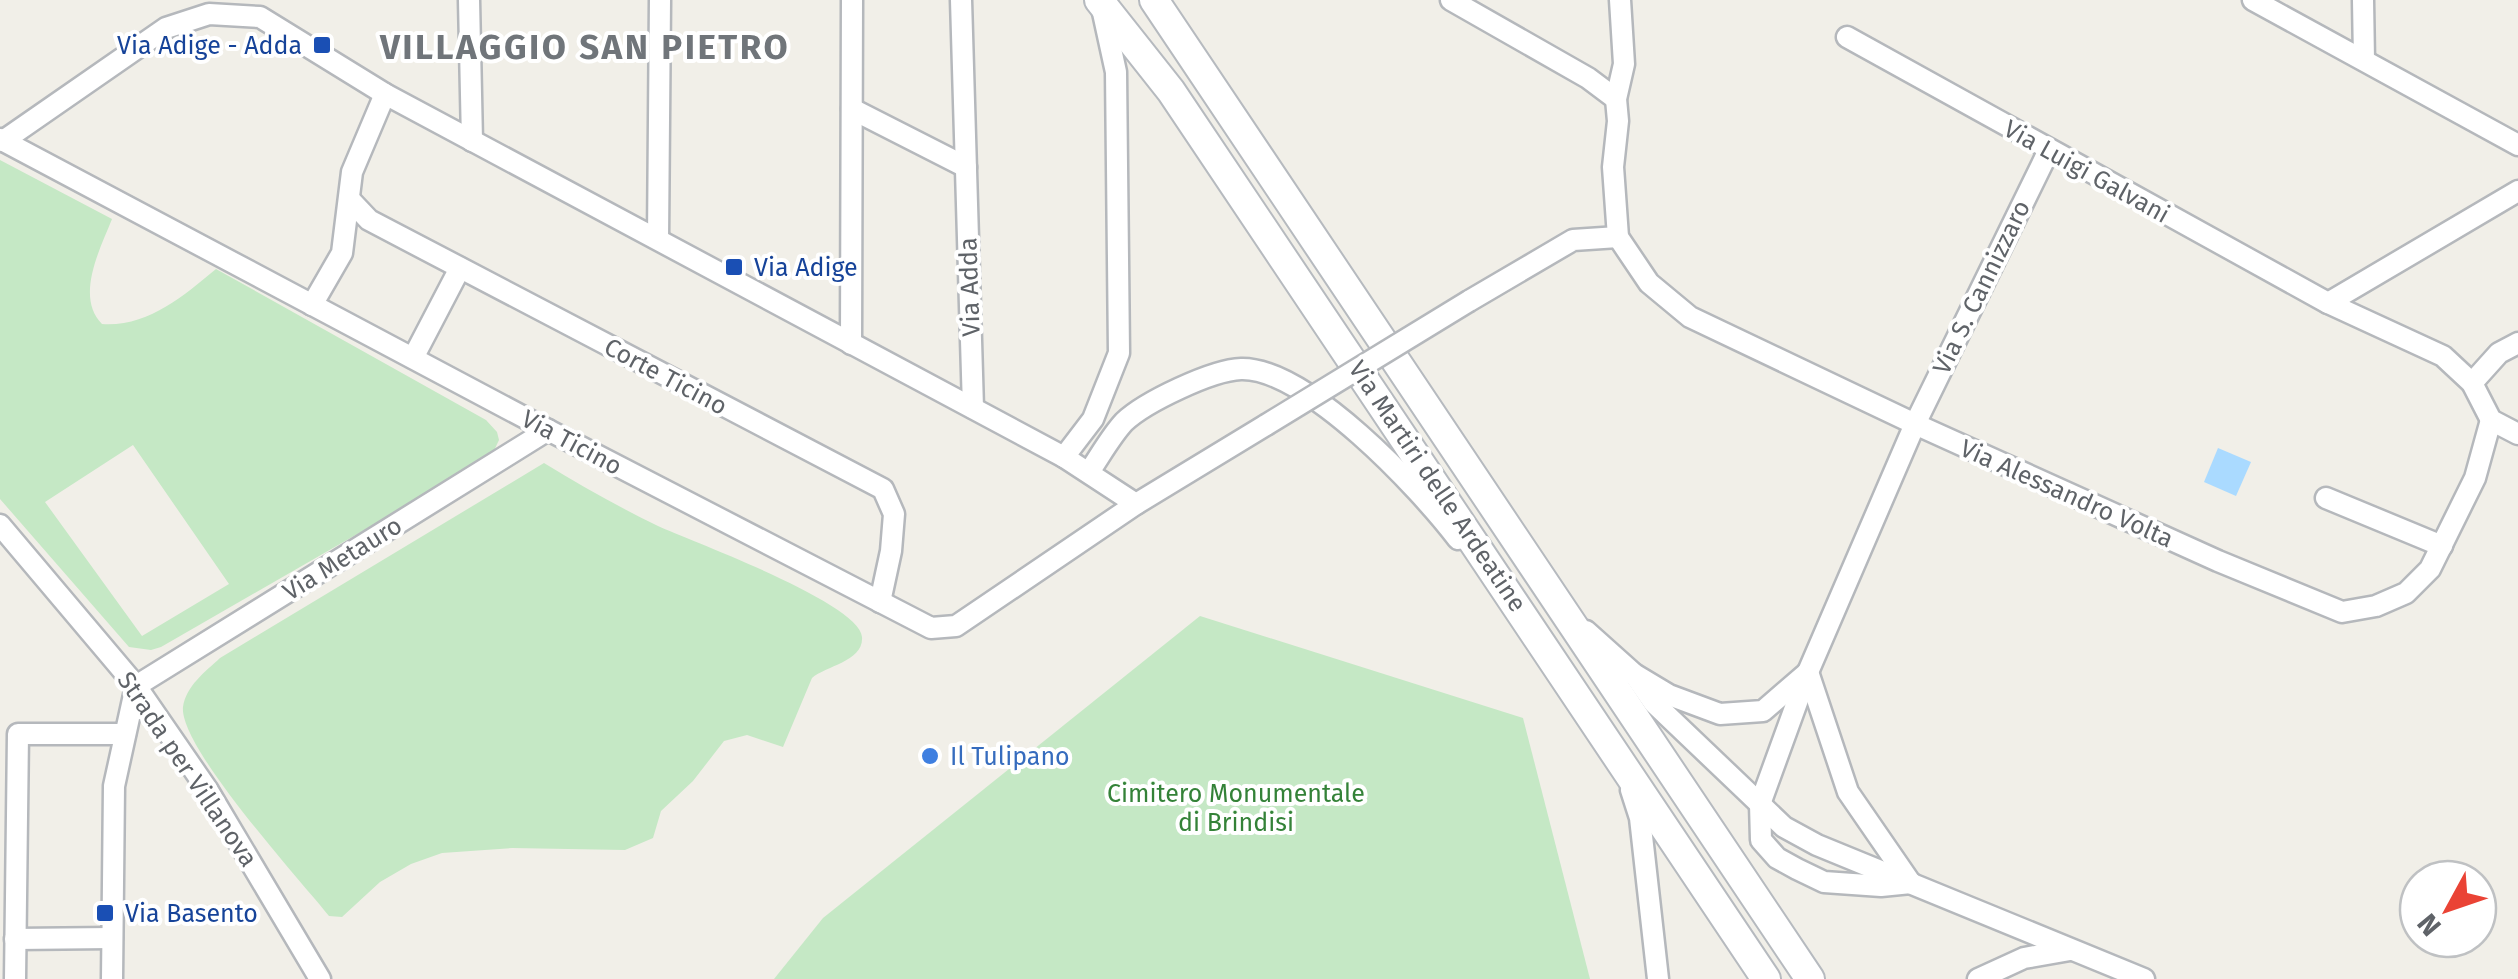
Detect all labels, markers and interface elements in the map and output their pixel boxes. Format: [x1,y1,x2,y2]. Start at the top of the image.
district label: VILLAGGIO SAN PIETRO [379,26,790,68]
place label: Via Adige - Adda [117,31,302,61]
marker: Via Adige - Adda [311,34,333,56]
street label: Via Luigi Galvani [1998,114,2175,230]
street label: Via S. Cannizzaro [1927,196,2037,379]
street label: Via Adda [953,237,987,337]
place label: Via Adige [754,253,858,283]
marker: Via Adige [723,256,745,278]
street label: Corte Ticino [599,332,732,422]
street label: Via Martiri delle Ardeatine [1342,355,1532,618]
street label: Via Ticino [516,404,627,482]
street label: Via Alessandro Volta [1955,433,2178,554]
street label: Via Metauro [277,510,408,607]
street label: Strada per Villanova [111,666,264,873]
place label: Il Tulipano [950,742,1070,772]
marker: Il Tulipano [919,745,941,767]
park label: Cimitero Monumentale di Brindisi [1107,779,1365,838]
north arrow [2398,859,2498,959]
place label: Via Basento [125,899,258,929]
marker: Via Basento [94,902,116,924]
text: N [2411,907,2448,942]

